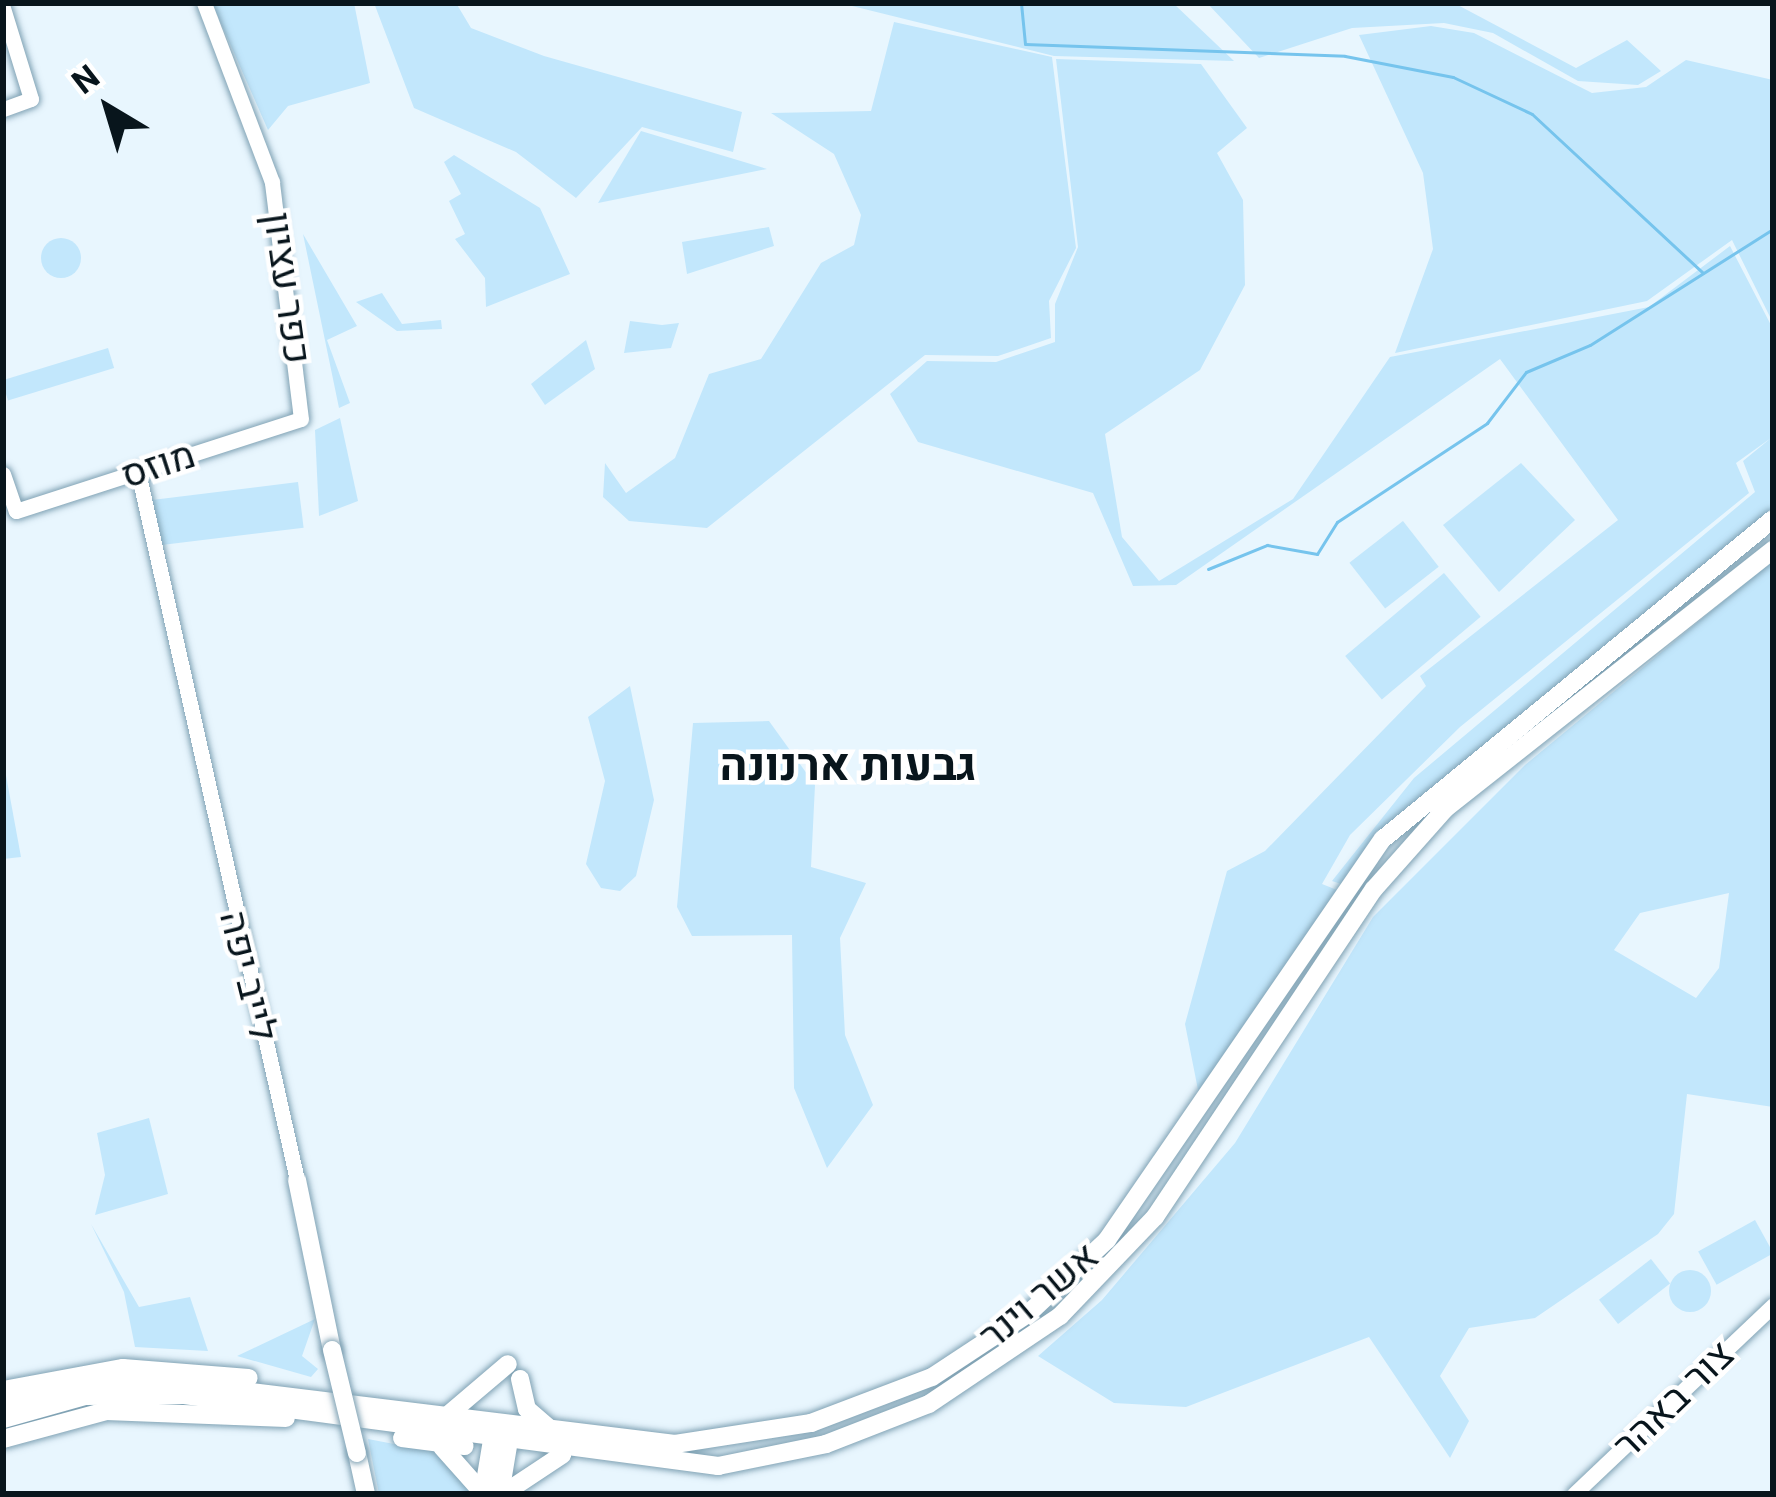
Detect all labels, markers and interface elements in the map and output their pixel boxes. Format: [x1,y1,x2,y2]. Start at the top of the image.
north arrow [48,48,168,168]
text: N [64,57,107,102]
street label: כפר עציון [253,209,321,367]
street label: מוזס [115,431,201,499]
district label: גבעות ארנונה [719,738,977,792]
street label: לייב יפה [209,906,287,1046]
street label: אשר וינר [970,1233,1108,1359]
street label: צור באהר [1604,1331,1744,1469]

